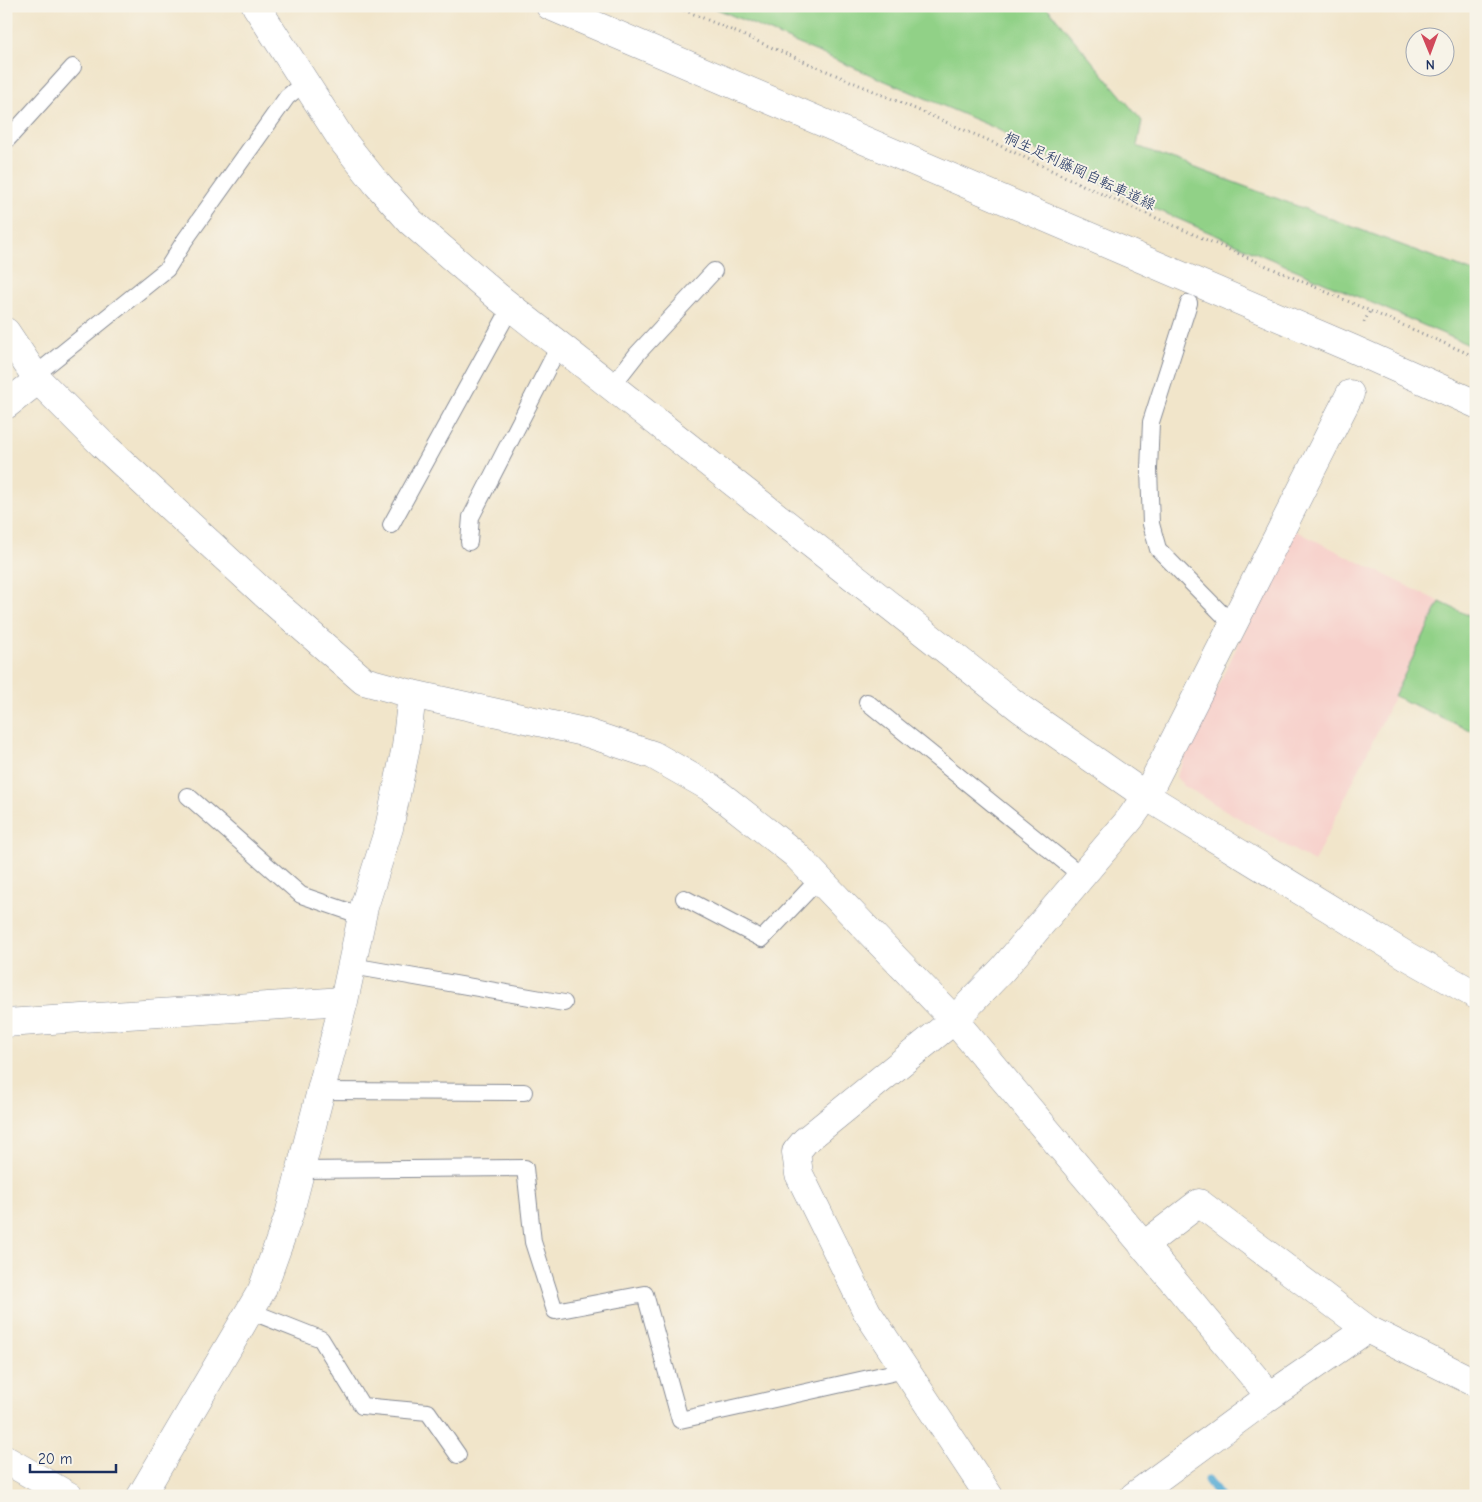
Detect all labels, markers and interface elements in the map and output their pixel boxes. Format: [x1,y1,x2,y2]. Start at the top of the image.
north arrow [1404,28,1454,78]
text: N [1426,56,1435,73]
street label: 桐生足利藤岡自転車道線 [1001,128,1159,214]
scale bar [30,1442,116,1474]
text: 20 m [38,1450,72,1468]

